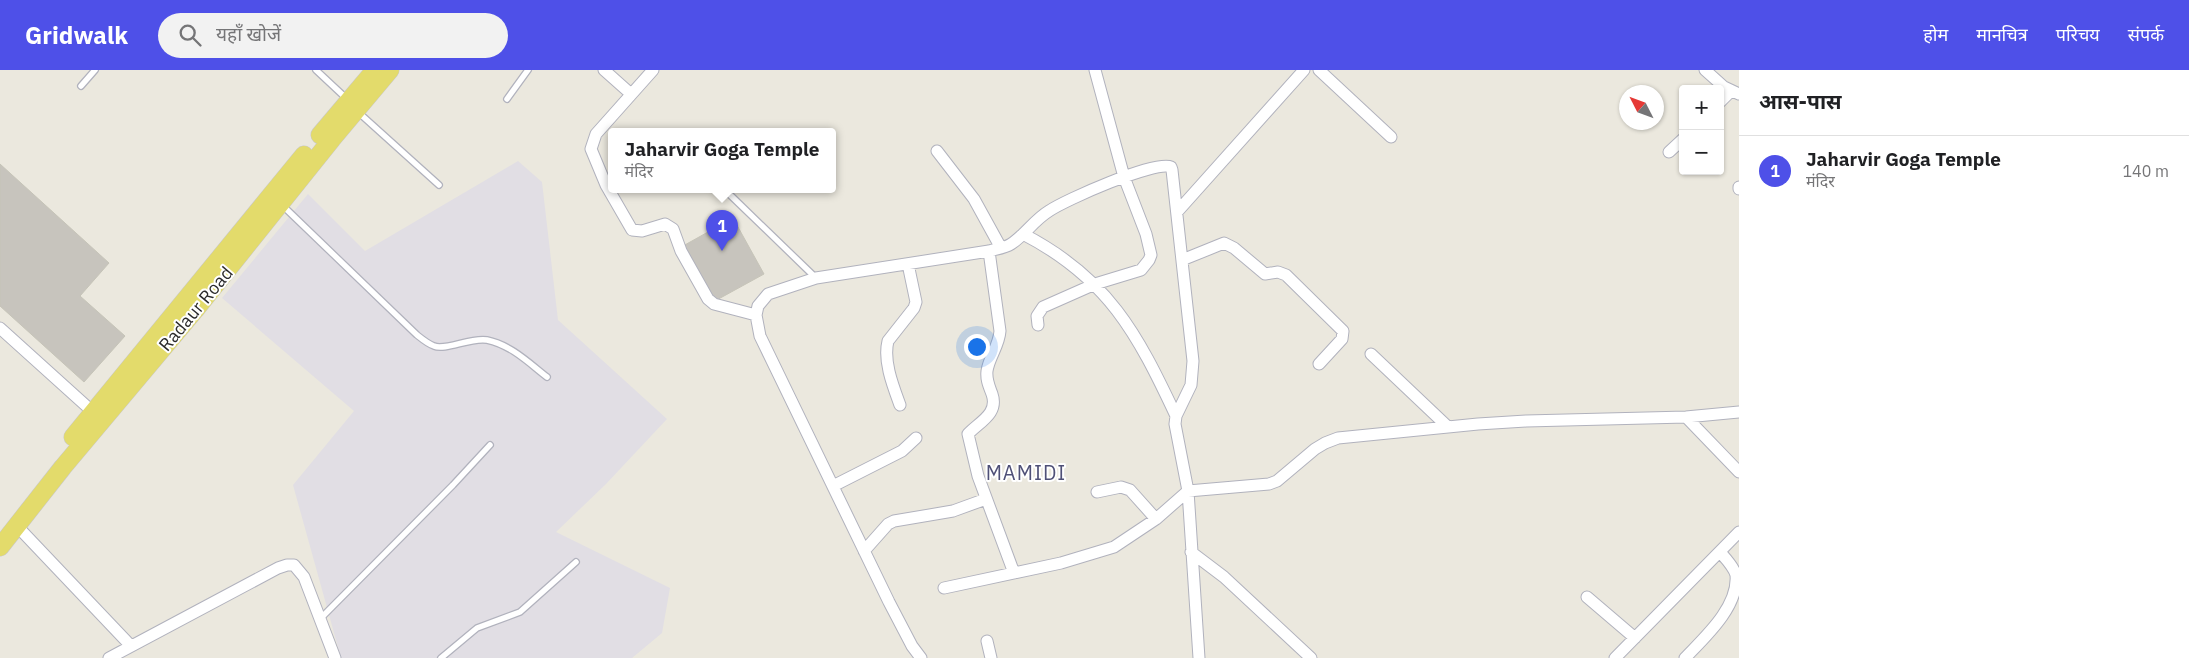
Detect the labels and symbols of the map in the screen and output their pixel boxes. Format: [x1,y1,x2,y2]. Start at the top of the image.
north arrow [1619,85,1664,130]
pin: 1 [706,210,738,251]
street label: Radaur Road [154,262,238,356]
your location [964,334,990,360]
district label: MAMIDI [986,459,1066,486]

